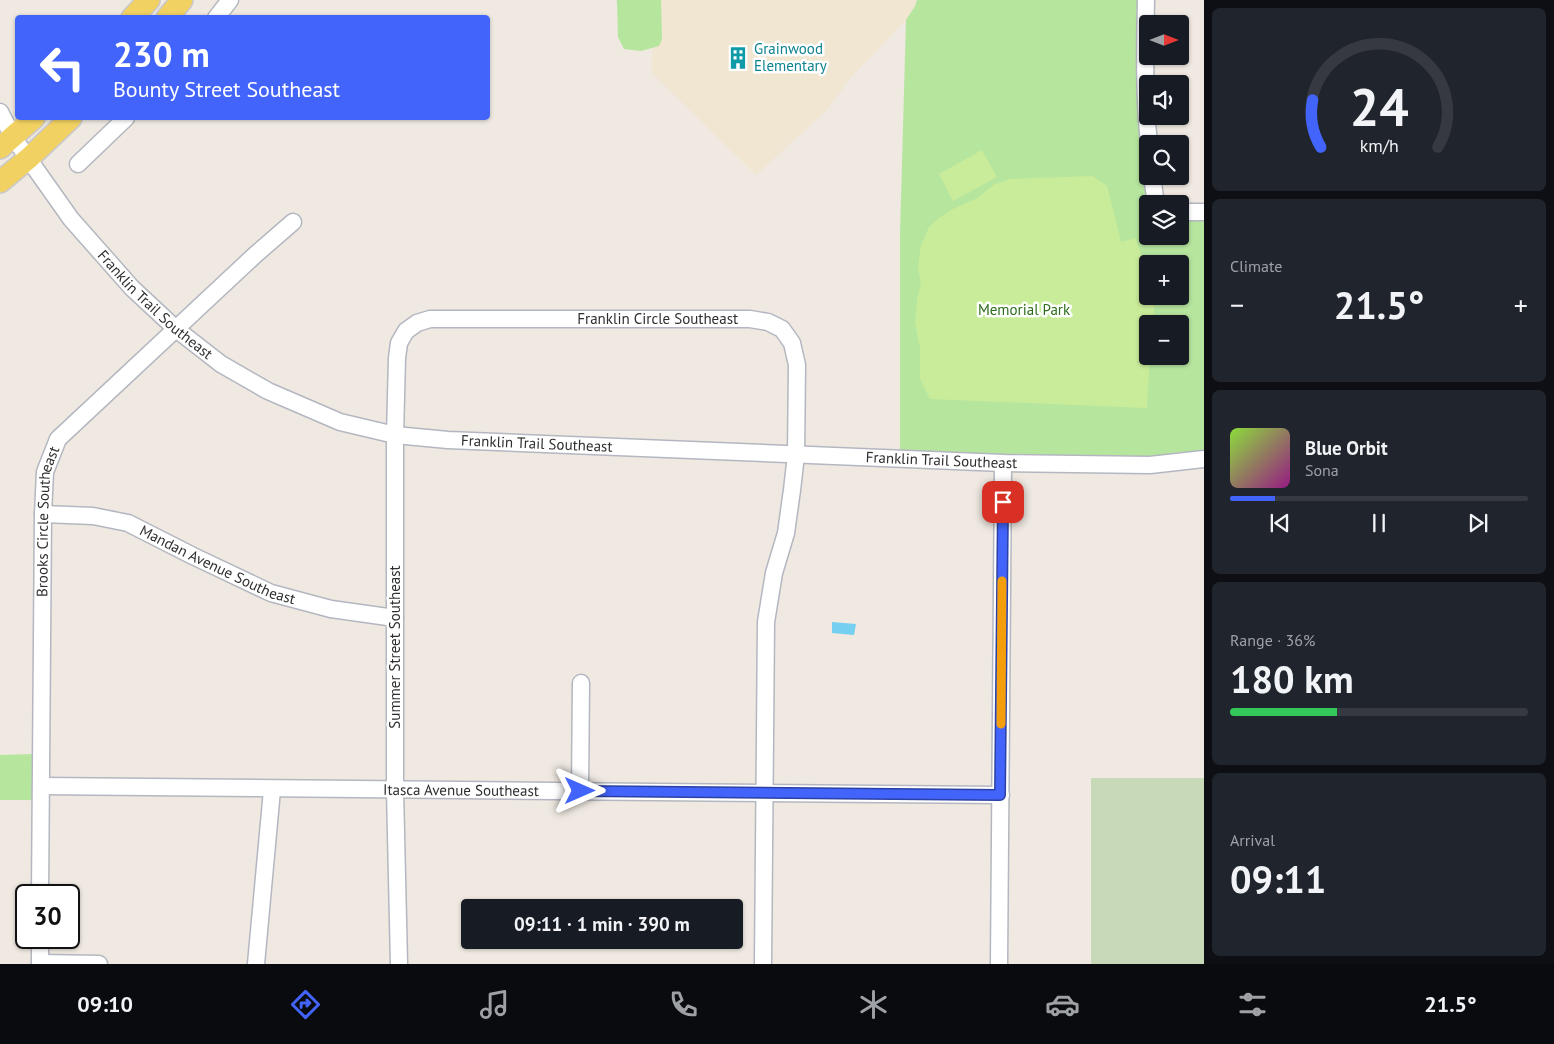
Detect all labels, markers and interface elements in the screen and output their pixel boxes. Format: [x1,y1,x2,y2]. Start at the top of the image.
north arrow [1139,15,1189,65]
map controls [1139,15,1189,365]
text: 230 m [113,31,210,77]
icon: left [30,35,95,100]
place label: Grainwood Elementary [754,39,827,75]
building icon: Grainwood Elementary [725,45,751,71]
text: 24 [1350,73,1408,140]
text: Bounty Street Southeast [113,75,340,103]
button: sound [1139,75,1189,125]
text: km/h [1359,134,1399,157]
button: search [1139,135,1189,185]
button: layers [1139,195,1189,245]
street label: Franklin Trail Southeast [94,246,217,363]
button: + [1139,255,1189,305]
text: Climate [1230,256,1282,276]
text: 21.5° [1334,280,1424,329]
text: − [1230,286,1244,323]
text: + [1514,286,1528,323]
park label: Memorial Park [978,300,1071,319]
street label: Franklin Circle Southeast [577,309,738,328]
button: − [1139,315,1189,365]
street label: Franklin Trail Southeast [461,431,613,456]
text: Blue Orbit [1305,436,1388,460]
street label: Brooks Circle Southeast [32,443,63,597]
street label: Franklin Trail Southeast [865,447,1017,472]
text: Sona [1305,460,1339,480]
pin [982,481,1024,523]
icon: arrive [989,488,1017,516]
icon: previous [1266,509,1294,537]
icon: pause [1365,509,1393,537]
icon: next [1464,509,1492,537]
street label: Mandan Avenue Southeast [137,521,298,608]
street label: Summer Street Southeast [385,565,404,729]
text: Range · 36% [1230,630,1315,650]
text: 180 km [1230,654,1354,703]
position arrow [553,764,605,816]
street label: Itasca Avenue Southeast [383,780,539,800]
text: Arrival [1230,830,1275,850]
text: 09:11 [1230,854,1326,903]
speed limit sign: 30 [15,884,80,949]
text: 09:11 · 1 min · 390 m [514,912,690,936]
icon: directions [288,987,323,1022]
icon: music [477,987,512,1022]
icon: phone [666,987,701,1022]
icon: climate [856,987,891,1022]
icon: car [1045,987,1080,1022]
icon: filters [1235,987,1270,1022]
text: 09:10 [77,990,133,1018]
text: 21.5° [1424,990,1477,1018]

